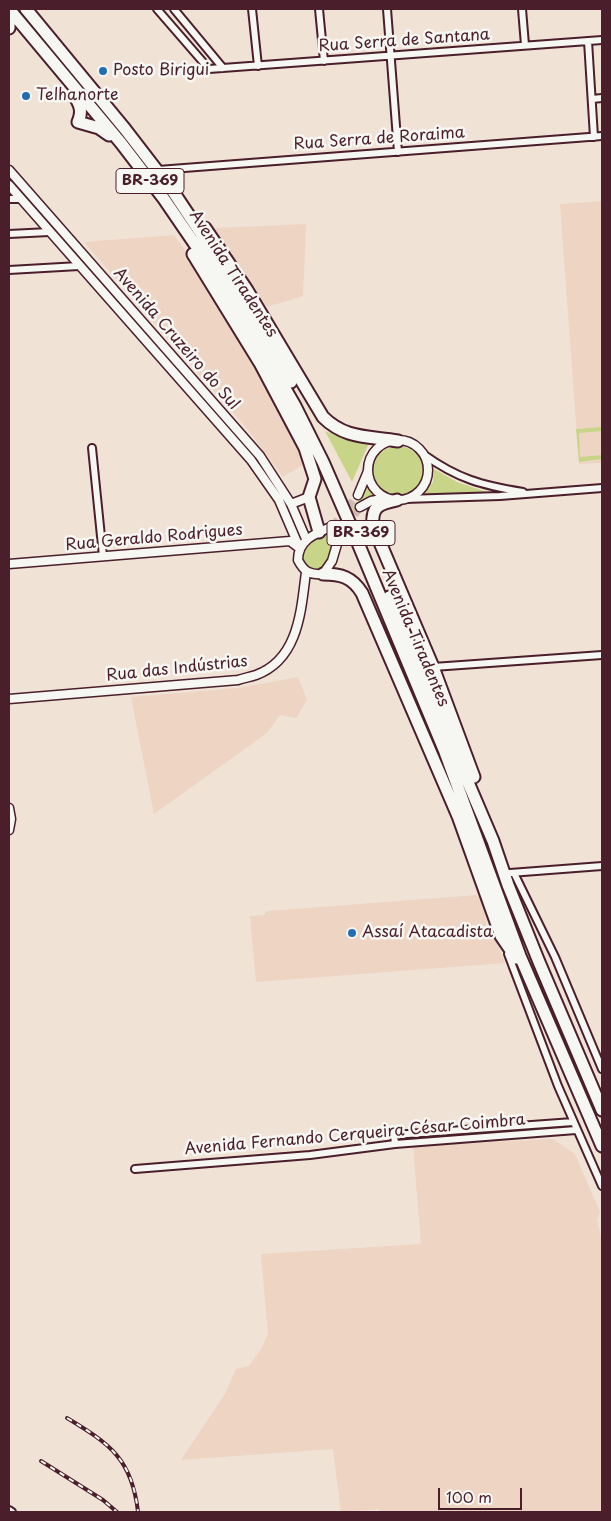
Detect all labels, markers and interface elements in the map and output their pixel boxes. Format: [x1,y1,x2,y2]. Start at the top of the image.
street label: Rua Serra de Santana [318,25,490,57]
place label: Posto Birigui [113,61,209,81]
marker: Posto Birigui [97,65,109,77]
place label: Telhanorte [36,86,119,106]
marker: Telhanorte [20,90,32,102]
street label: Rua Serra de Roraima [293,123,465,155]
road number: BR-369 [116,168,184,194]
street label: Avenida Tiradentes [185,207,281,341]
street label: Avenida Cruzeiro do Sul [109,264,243,414]
road number: BR-369 [327,520,395,546]
street label: Rua Geraldo Rodrigues [65,521,243,555]
street label: Avenida Tiradentes [377,566,453,710]
street label: Rua das Indústrias [105,652,249,686]
place label: Assaí Atacadista [362,923,493,943]
marker: Assaí Atacadista [346,927,358,939]
street label: Avenida Fernando Cerqueira César Coimbra [184,1111,526,1159]
scale bar [441,1478,525,1510]
text: 100 m [446,1485,492,1508]

